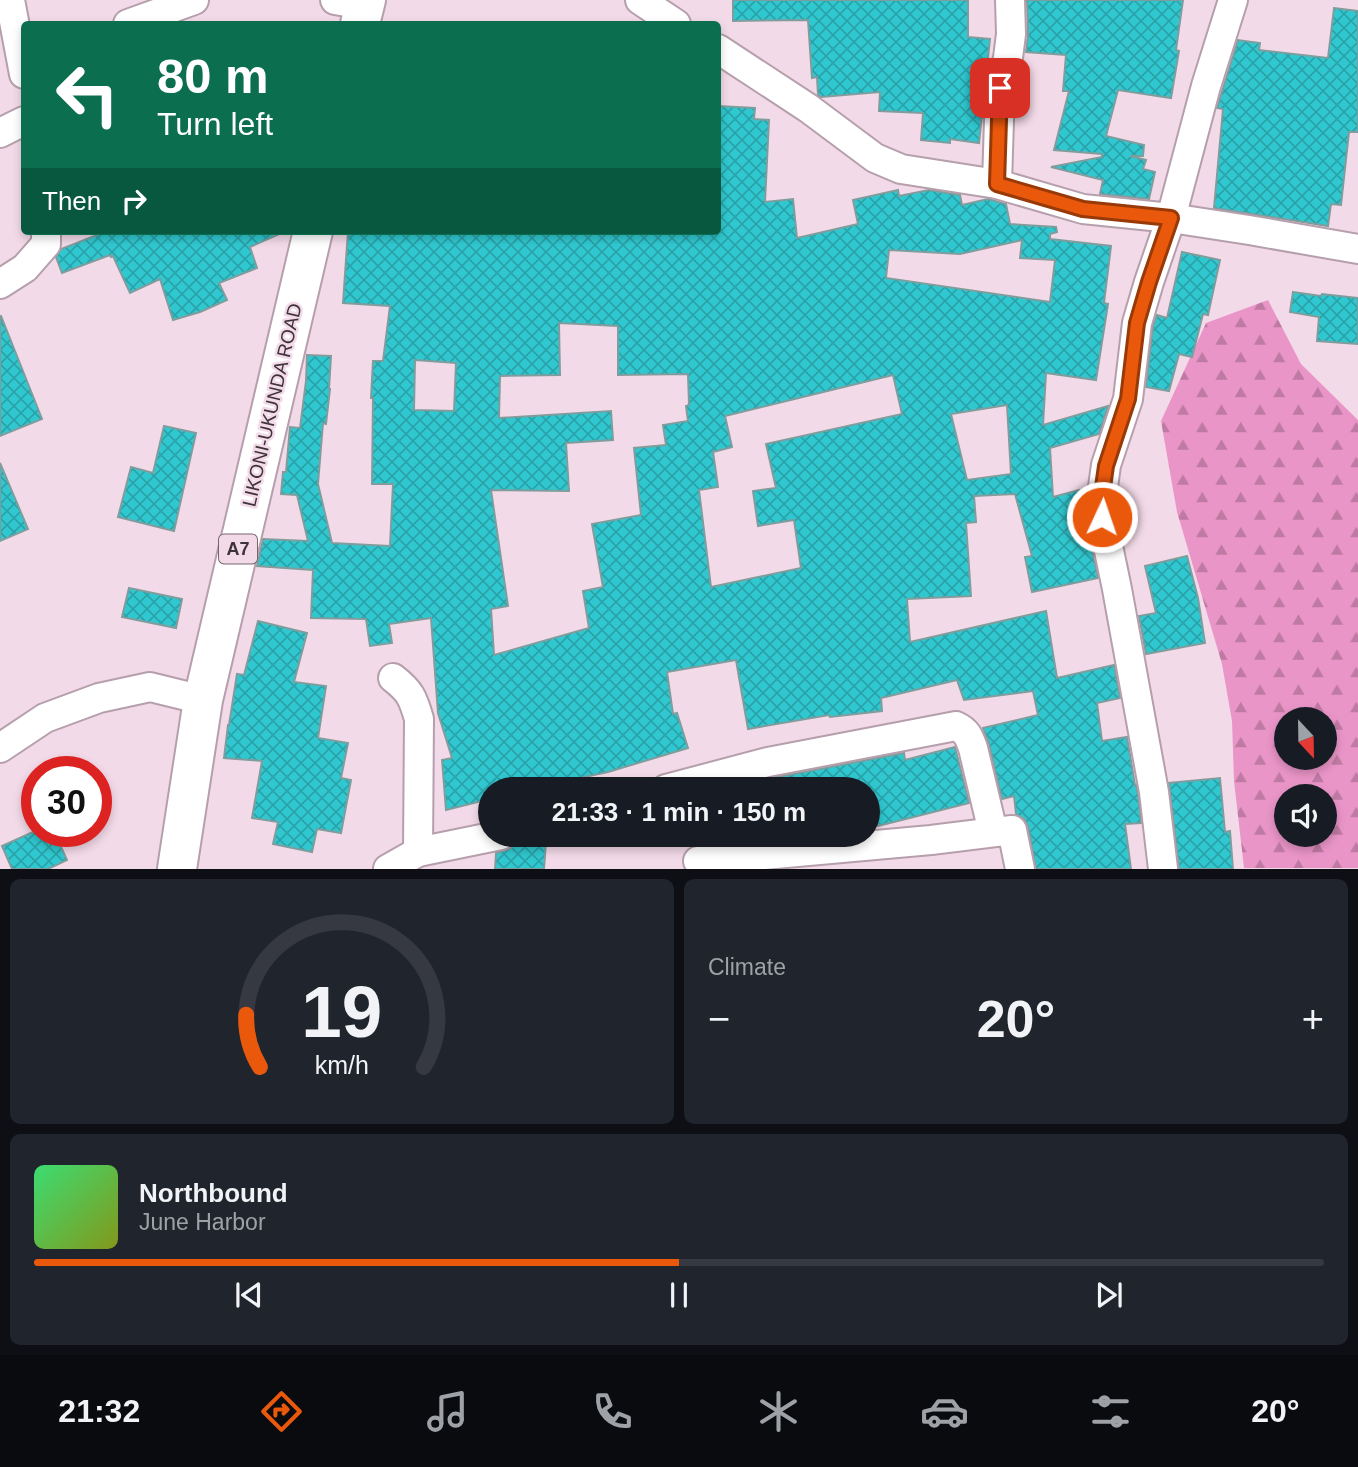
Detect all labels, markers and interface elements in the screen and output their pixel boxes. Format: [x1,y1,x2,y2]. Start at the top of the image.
icon: left [42,49,133,140]
text: 80 m [157,49,269,103]
pin [970,58,1030,118]
icon: arrive [981,69,1019,107]
text: Turn left [157,106,273,142]
icon: right [115,182,153,220]
text: Then [42,186,101,216]
street label: LIKONI-UKUNDA ROAD [238,301,306,509]
position arrow [1065,480,1139,554]
road number: A7 [219,534,257,564]
north arrow [1274,707,1337,770]
map controls [1274,707,1337,847]
speed limit sign: 30 [21,756,112,847]
button: sound [1274,784,1337,847]
text: 21:33 · 1 min · 150 m [552,797,806,827]
text: Climate [708,954,786,980]
text: 19 [302,972,382,1053]
text: 20° [977,990,1055,1048]
text: − [708,998,730,1040]
text: + [1302,998,1324,1040]
text: km/h [315,1051,369,1079]
text: Northbound [139,1178,288,1208]
text: June Harbor [139,1209,266,1235]
icon: previous [230,1276,268,1314]
icon: pause [660,1276,698,1314]
icon: next [1090,1276,1128,1314]
icon: directions [257,1387,306,1436]
icon: music [423,1387,472,1436]
icon: phone [588,1387,637,1436]
icon: climate [754,1387,803,1436]
icon: car [920,1387,969,1436]
icon: filters [1086,1387,1135,1436]
text: 21:32 [58,1393,140,1429]
text: 20° [1251,1393,1300,1429]

